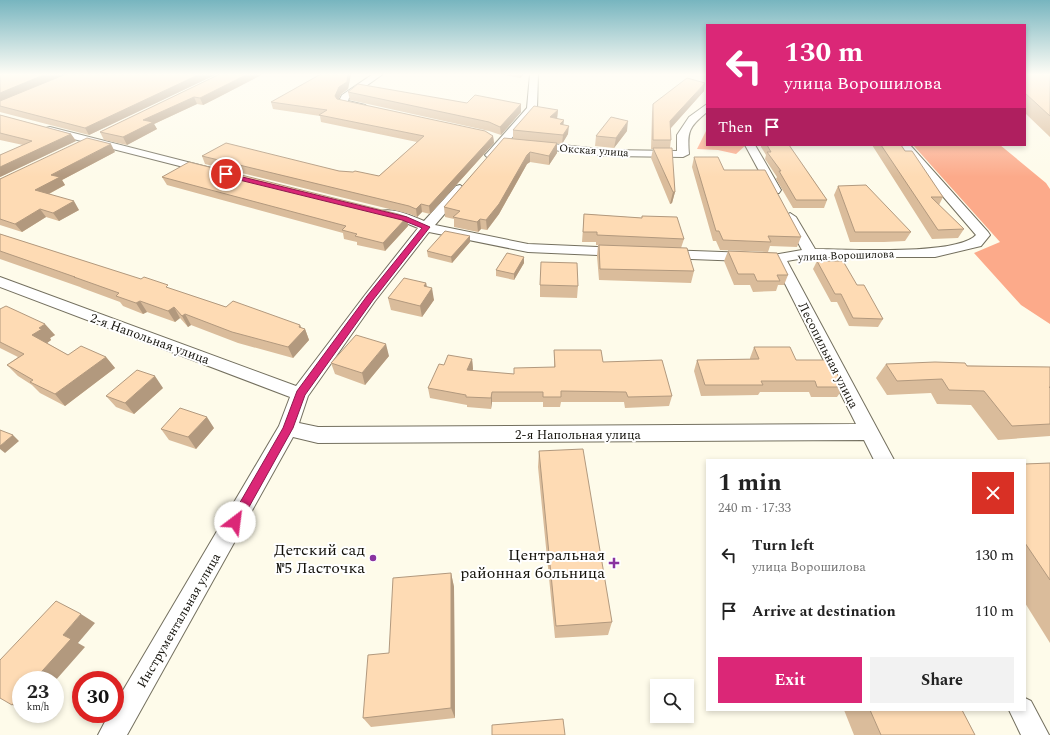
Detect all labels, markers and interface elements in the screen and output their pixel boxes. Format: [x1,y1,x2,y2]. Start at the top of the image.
text: 130 m [784,31,863,74]
icon: left [718,40,770,92]
text: улица Ворошилова [784,70,942,97]
text: Then [718,116,753,139]
icon: arrive [761,116,783,138]
street label: Окская улица [559,140,630,161]
pin [209,157,243,191]
icon: arrive [215,163,237,185]
street label: улица Ворошилова [797,245,895,266]
street label: Лесопильная улица [793,299,864,413]
street label: 2-я Напольная улица [87,308,213,370]
street label: 2-я Напольная улица [515,425,642,445]
text: 1 min [718,465,782,501]
button: close [972,472,1014,514]
text: 240 m · 17:33 [718,498,791,518]
position arrow [214,501,256,543]
text: Turn left [752,534,814,557]
place label: Детский сад №5 Ласточка [274,538,365,580]
place label: Центральная районная больница [460,543,605,585]
icon: left [718,544,740,566]
text: 130 m [975,544,1014,567]
street label: Инструментальная улица [132,549,226,692]
marker: Детский сад №5 Ласточка [368,553,378,563]
marker: Центральная районная больница [608,557,620,569]
text: улица Ворошилова [752,557,866,577]
icon: arrive [718,600,740,622]
text: Arrive at destination [752,600,896,623]
text: 110 m [975,600,1014,623]
button: Exit [718,657,862,703]
button: Share [870,657,1014,703]
speed limit sign: 30 [72,671,124,723]
text: 23 [27,677,49,707]
map controls [650,679,694,723]
button: search [650,679,694,723]
text: km/h [27,699,49,715]

